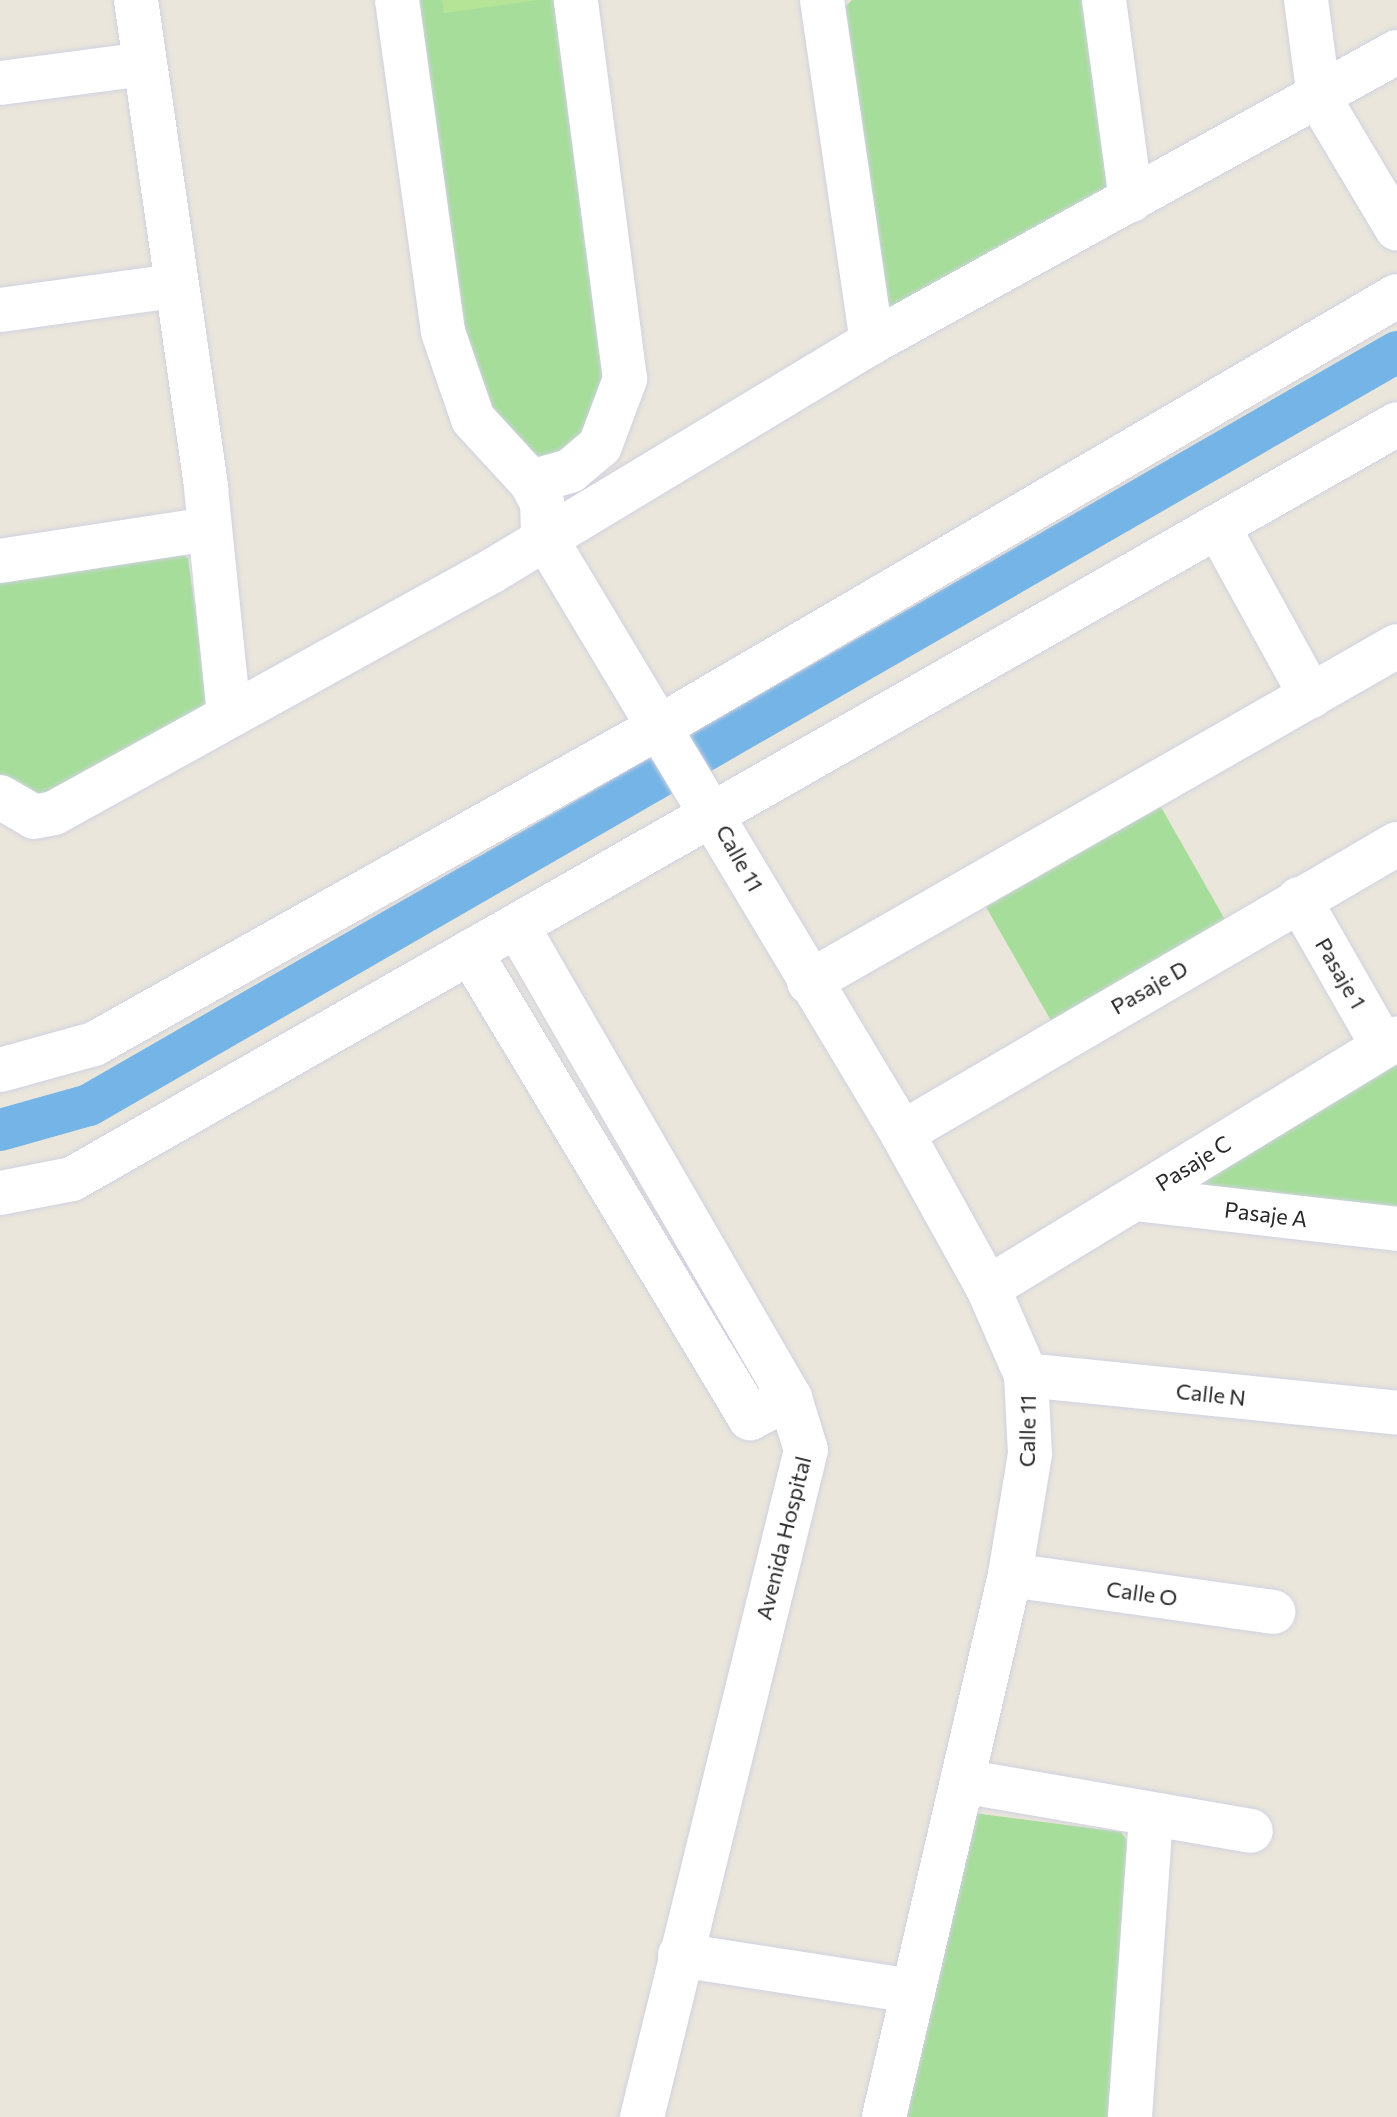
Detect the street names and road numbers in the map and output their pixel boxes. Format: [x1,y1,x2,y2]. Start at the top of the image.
street label: Calle 11 [711,820,769,896]
street label: Pasaje 1 [1310,933,1372,1013]
street label: Pasaje D [1106,954,1192,1020]
street label: Pasaje C [1151,1130,1235,1196]
street label: Pasaje A [1223,1196,1309,1232]
street label: Calle N [1175,1377,1247,1411]
street label: Calle 11 [1013,1395,1041,1467]
street label: Avenida Hospital [750,1453,816,1623]
street label: Calle O [1105,1575,1179,1611]

